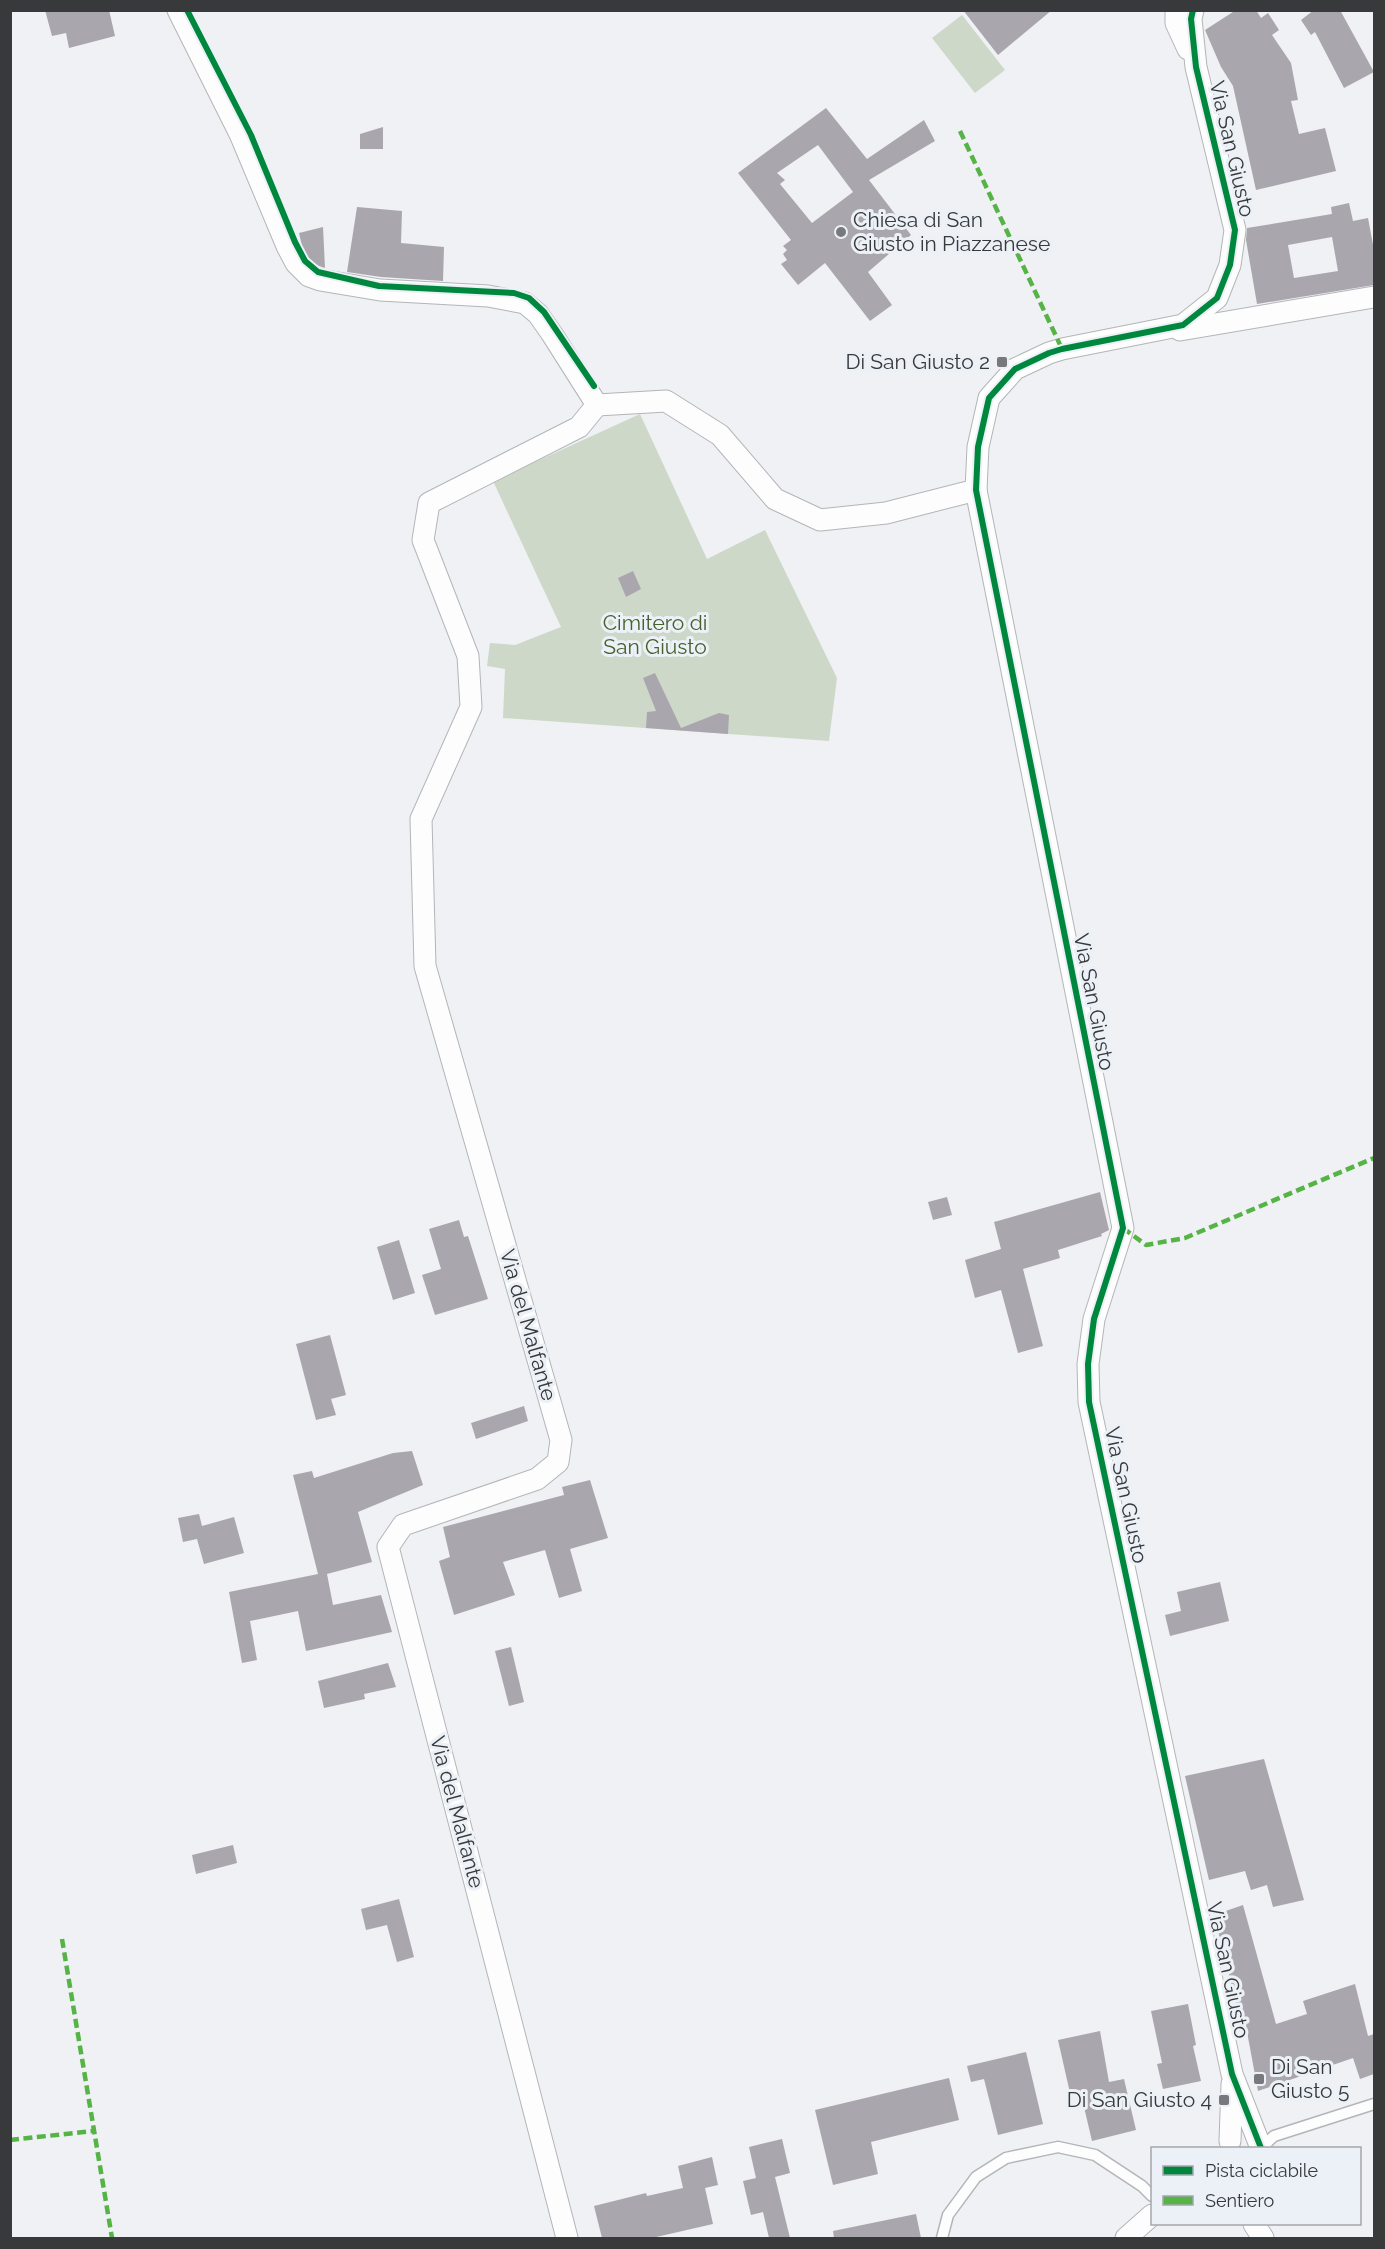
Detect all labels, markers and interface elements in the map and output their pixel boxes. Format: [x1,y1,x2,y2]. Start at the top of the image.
street label: Via San Giusto [1205,78,1260,219]
place label: Chiesa di San Giusto in Piazzanese [853,207,1050,256]
marker: Chiesa di San Giusto in Piazzanese [834,225,848,239]
place label: Di San Giusto 2 [845,349,990,374]
marker: Di San Giusto 2 [995,355,1009,369]
park label: Cimitero di San Giusto [603,610,707,659]
street label: Via San Giusto [1069,931,1120,1073]
street label: Via del Malfante [495,1246,562,1404]
street label: Via San Giusto [1100,1424,1153,1565]
street label: Via del Malfante [425,1733,490,1891]
street label: Via San Giusto [1202,1899,1255,2040]
place label: Di San Giusto 5 [1271,2054,1349,2103]
marker: Di San Giusto 5 [1252,2072,1266,2086]
place label: Di San Giusto 4 [1067,2087,1212,2112]
marker: Di San Giusto 4 [1217,2093,1231,2107]
legend [1151,2147,1361,2225]
text: Pista ciclabile [1205,2160,1319,2181]
text: Sentiero [1205,2190,1274,2211]

